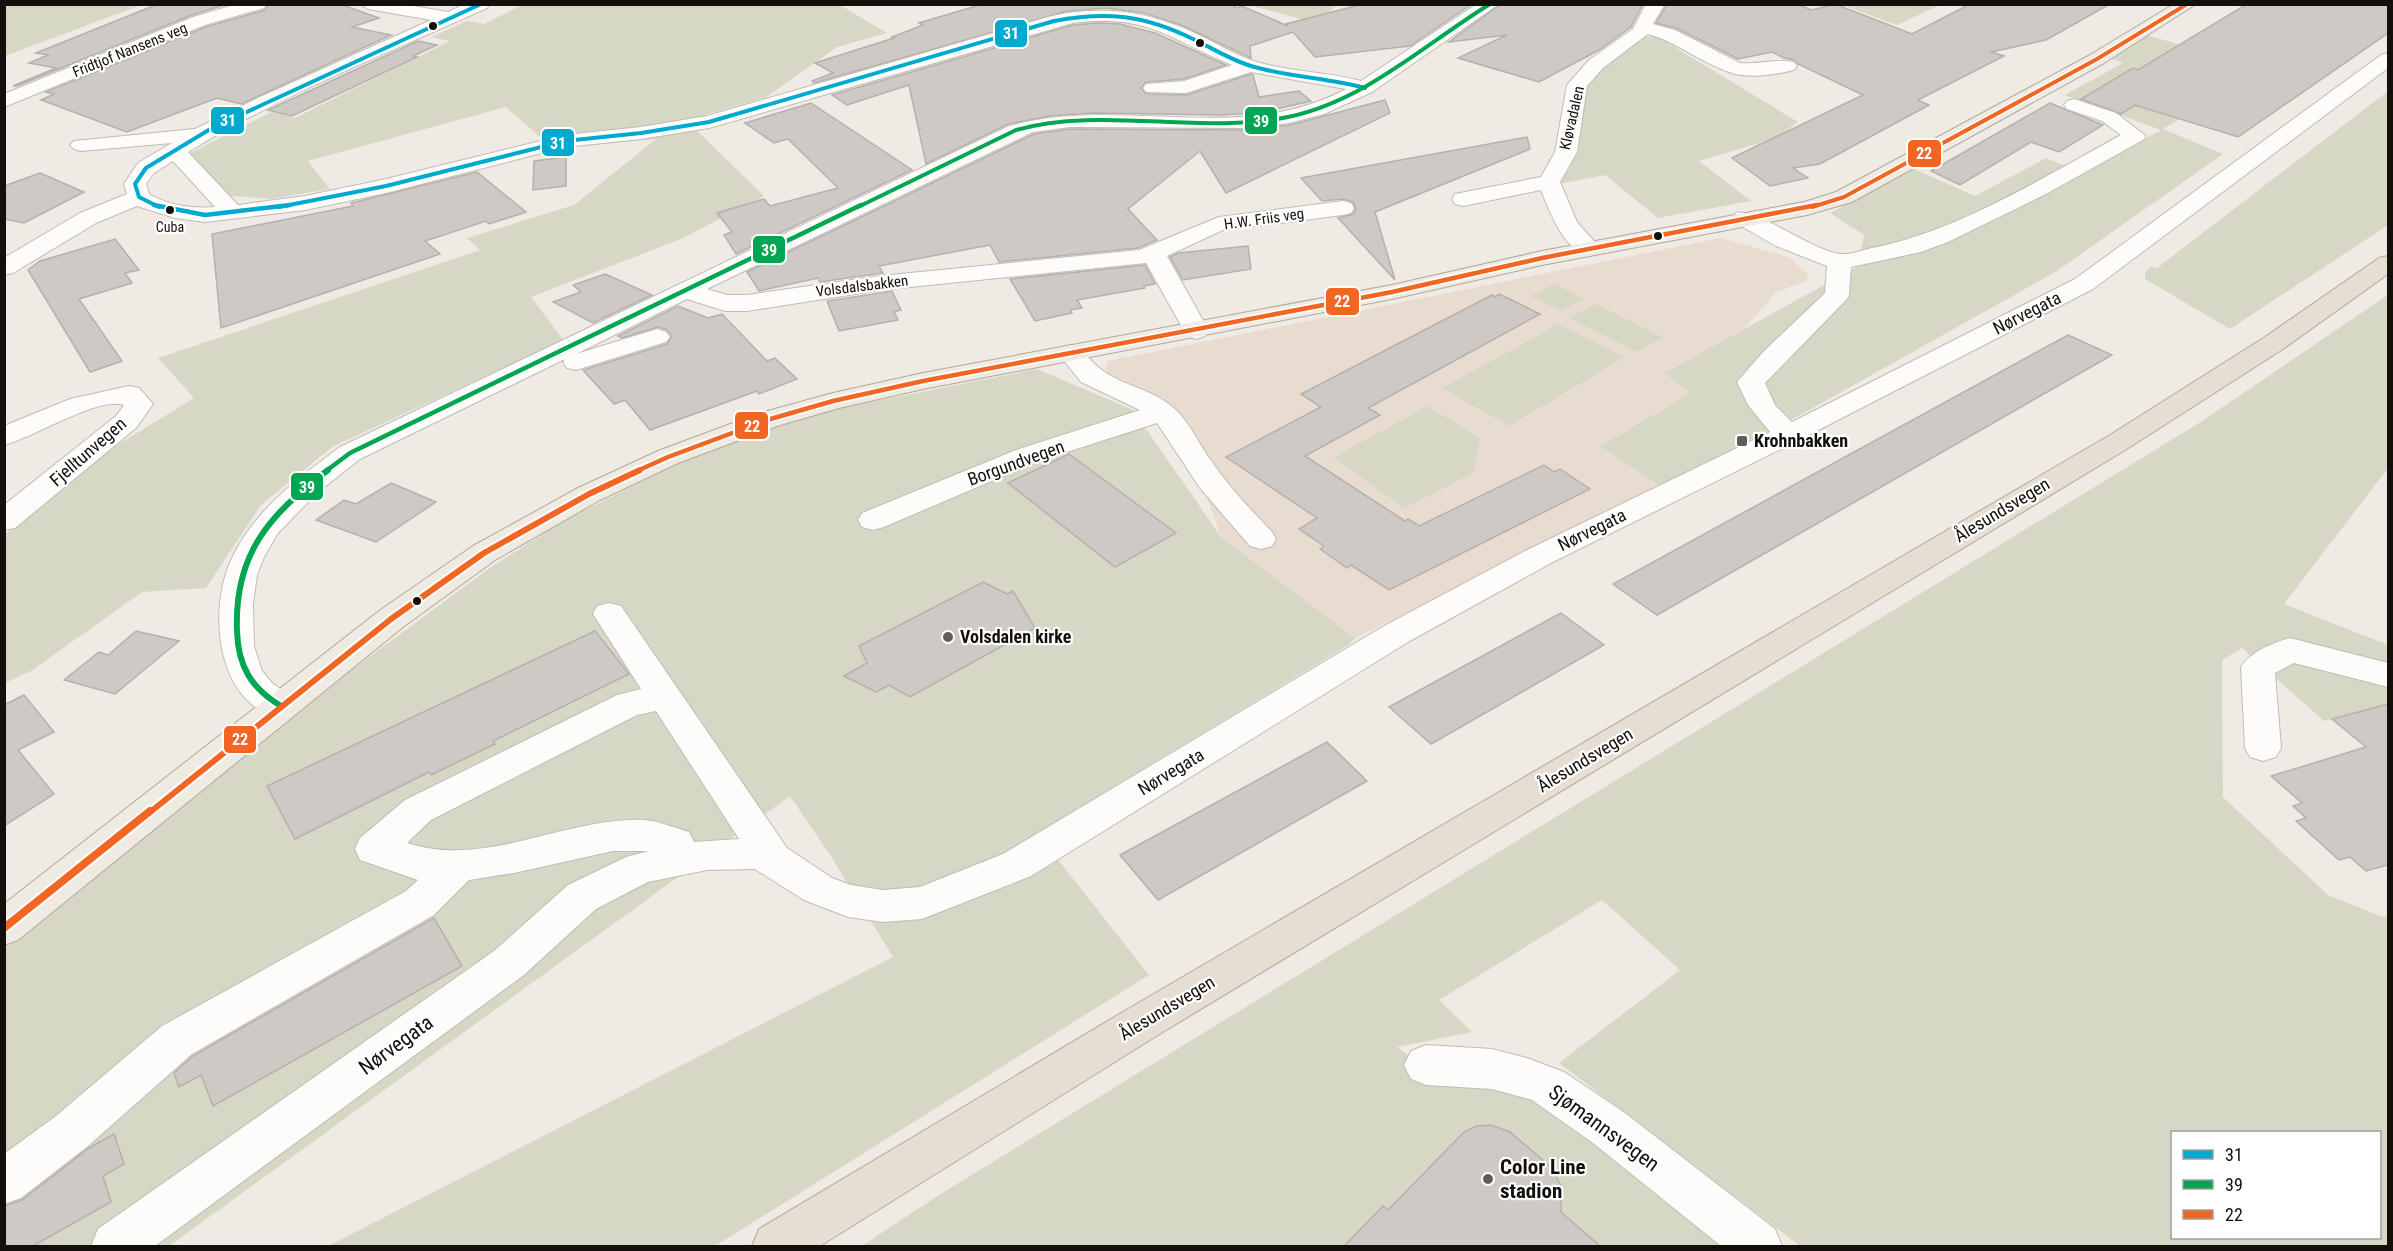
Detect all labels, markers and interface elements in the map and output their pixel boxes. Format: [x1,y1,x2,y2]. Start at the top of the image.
street label: Fridtjof Nansens veg [70,19,190,81]
line badge: 31 [994,19,1028,48]
unlabelled marker [427,20,439,32]
text: 31 [1003,24,1019,43]
unlabelled marker [1194,37,1206,49]
street label: Kløvadalen [1556,84,1588,152]
line badge: 31 [210,106,245,135]
line badge: 39 [1244,106,1278,135]
text: 31 [220,111,236,130]
text: 39 [1253,112,1269,131]
line badge: 31 [541,128,575,157]
text: 31 [550,134,566,153]
line badge: 22 [1907,139,1942,168]
text: 22 [1916,144,1932,163]
marker: Cuba [164,204,176,216]
street label: H.W. Friis veg [1223,204,1305,234]
place label: Cuba [156,219,184,235]
unlabelled marker [1652,230,1664,242]
line badge: 39 [752,235,786,264]
text: 39 [761,241,777,260]
street label: Volsdalsbakken [815,271,909,301]
line badge: 22 [1325,287,1360,316]
street label: Nørvegata [1989,287,2064,339]
text: 22 [1334,292,1350,311]
line badge: 22 [734,411,769,440]
street label: Fjelltunvegen [45,413,130,490]
text: 22 [744,417,760,436]
place label: Krohnbakken [1754,430,1848,451]
marker: Krohnbakken [1735,434,1749,448]
street label: Borgundvegen [965,435,1067,490]
line badge: 39 [290,472,324,501]
street label: Ålesundsvegen [1950,472,2053,546]
text: 39 [299,478,315,497]
street label: Nørvegata [1554,504,1629,555]
unlabelled marker [411,595,423,607]
place label: Volsdalen kirke [960,626,1072,647]
marker: Volsdalen kirke [941,630,955,644]
street label: Ålesundsvegen [1533,722,1636,796]
line badge: 22 [223,725,257,754]
text: 22 [232,730,248,749]
street label: Nørvegata [1134,744,1208,799]
street label: Ålesundsvegen [1115,970,1218,1044]
street label: Nørvegata [354,1010,438,1080]
street label: Sjømannsvegen [1544,1080,1664,1176]
legend [2171,1131,2381,1239]
text: 31 [2225,1144,2243,1165]
place label: Color Line stadion [1500,1155,1586,1203]
marker: Color Line stadion [1481,1172,1495,1186]
text: 39 [2225,1174,2243,1195]
text: 22 [2225,1204,2243,1225]

